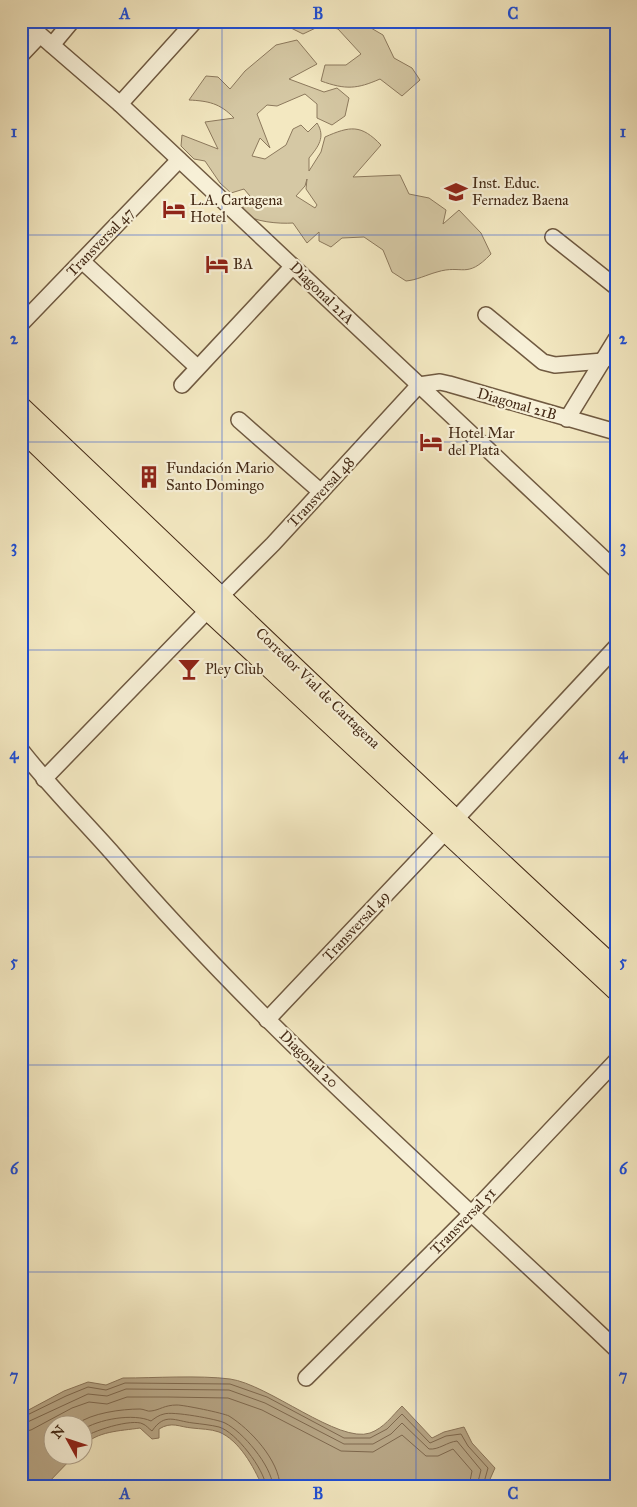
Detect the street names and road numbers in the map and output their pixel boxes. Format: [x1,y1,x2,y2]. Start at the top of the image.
street label: Transversal 47 [63,204,137,280]
street label: Diagonal 21A [286,258,358,328]
street label: Diagonal 21B [475,384,559,424]
street label: Transversal 48 [284,453,358,531]
street label: Corredor Vial de Cartagena [252,624,384,753]
street label: Transversal 49 [319,887,393,965]
street label: Diagonal 20 [276,1027,342,1091]
street label: Transversal 51 [427,1184,500,1258]

